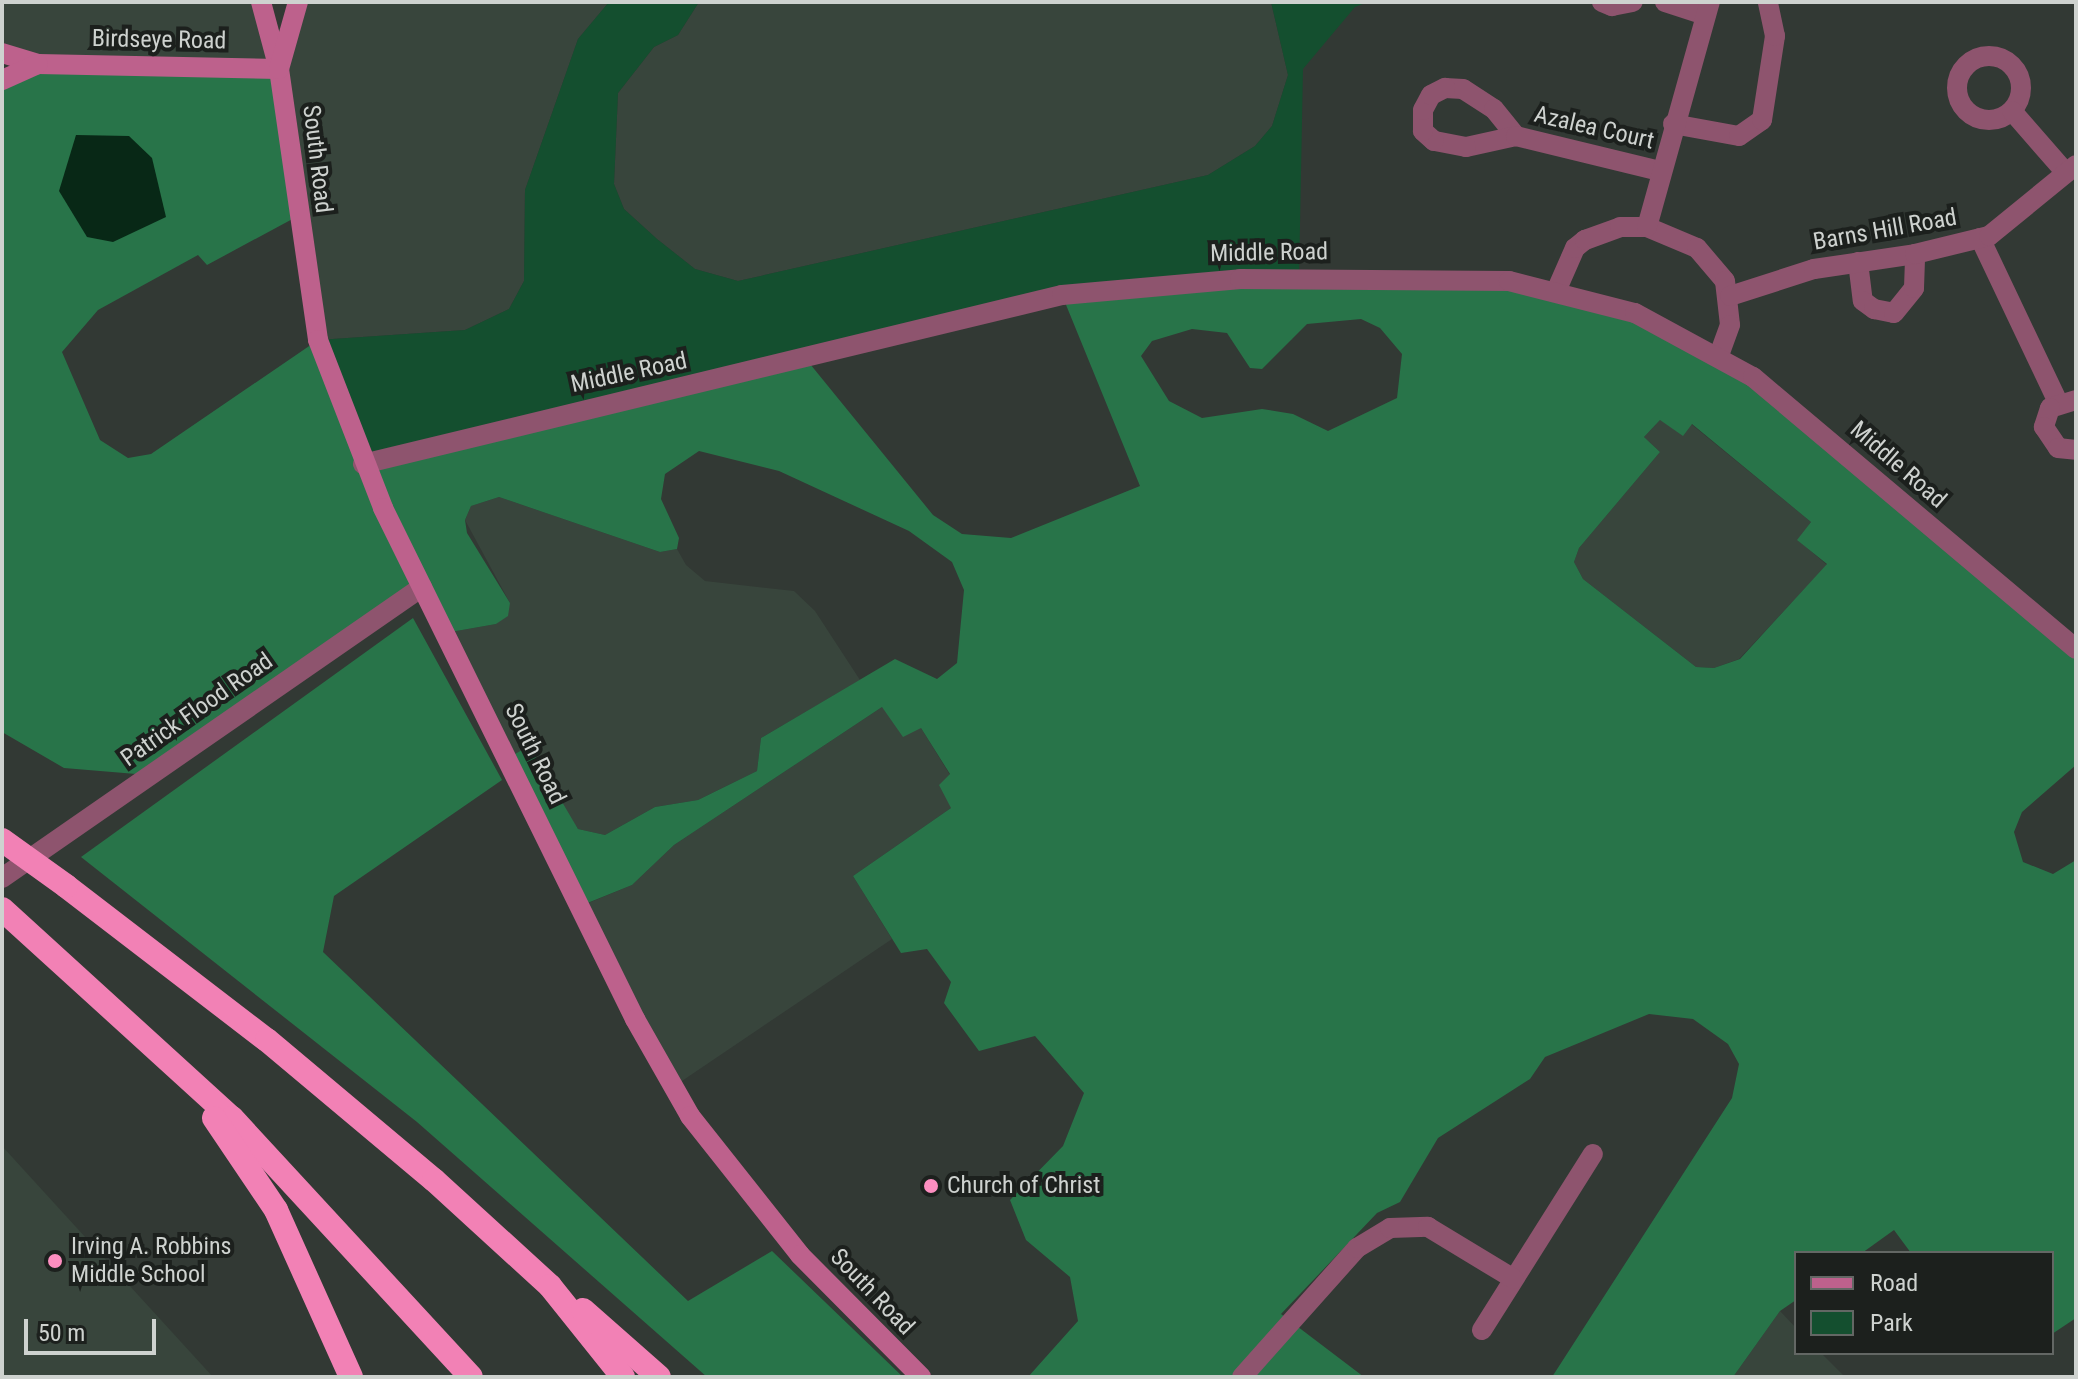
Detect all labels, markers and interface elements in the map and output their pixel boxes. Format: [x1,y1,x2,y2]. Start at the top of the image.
street label: Birdseye Road [92,24,226,56]
street label: Azalea Court [1531,100,1657,156]
street label: South Road [296,103,338,215]
street label: Barns Hill Road [1811,203,1959,257]
street label: Middle Road [1210,238,1328,268]
street label: Middle Road [568,347,690,399]
street label: Middle Road [1844,415,1952,515]
street label: Patrick Flood Road [116,647,278,773]
street label: South Road [498,699,572,809]
place label: Church of Christ [947,1172,1100,1200]
marker: Church of Christ [922,1177,940,1195]
place label: Irving A. Robbins Middle School [71,1233,231,1289]
street label: South Road [824,1243,920,1341]
legend [1794,1251,2054,1355]
marker: Irving A. Robbins Middle School [46,1252,64,1270]
text: Road [1870,1269,1918,1297]
scale bar [28,1303,160,1353]
text: Park [1870,1309,1913,1337]
text: 50 m [38,1319,85,1347]

